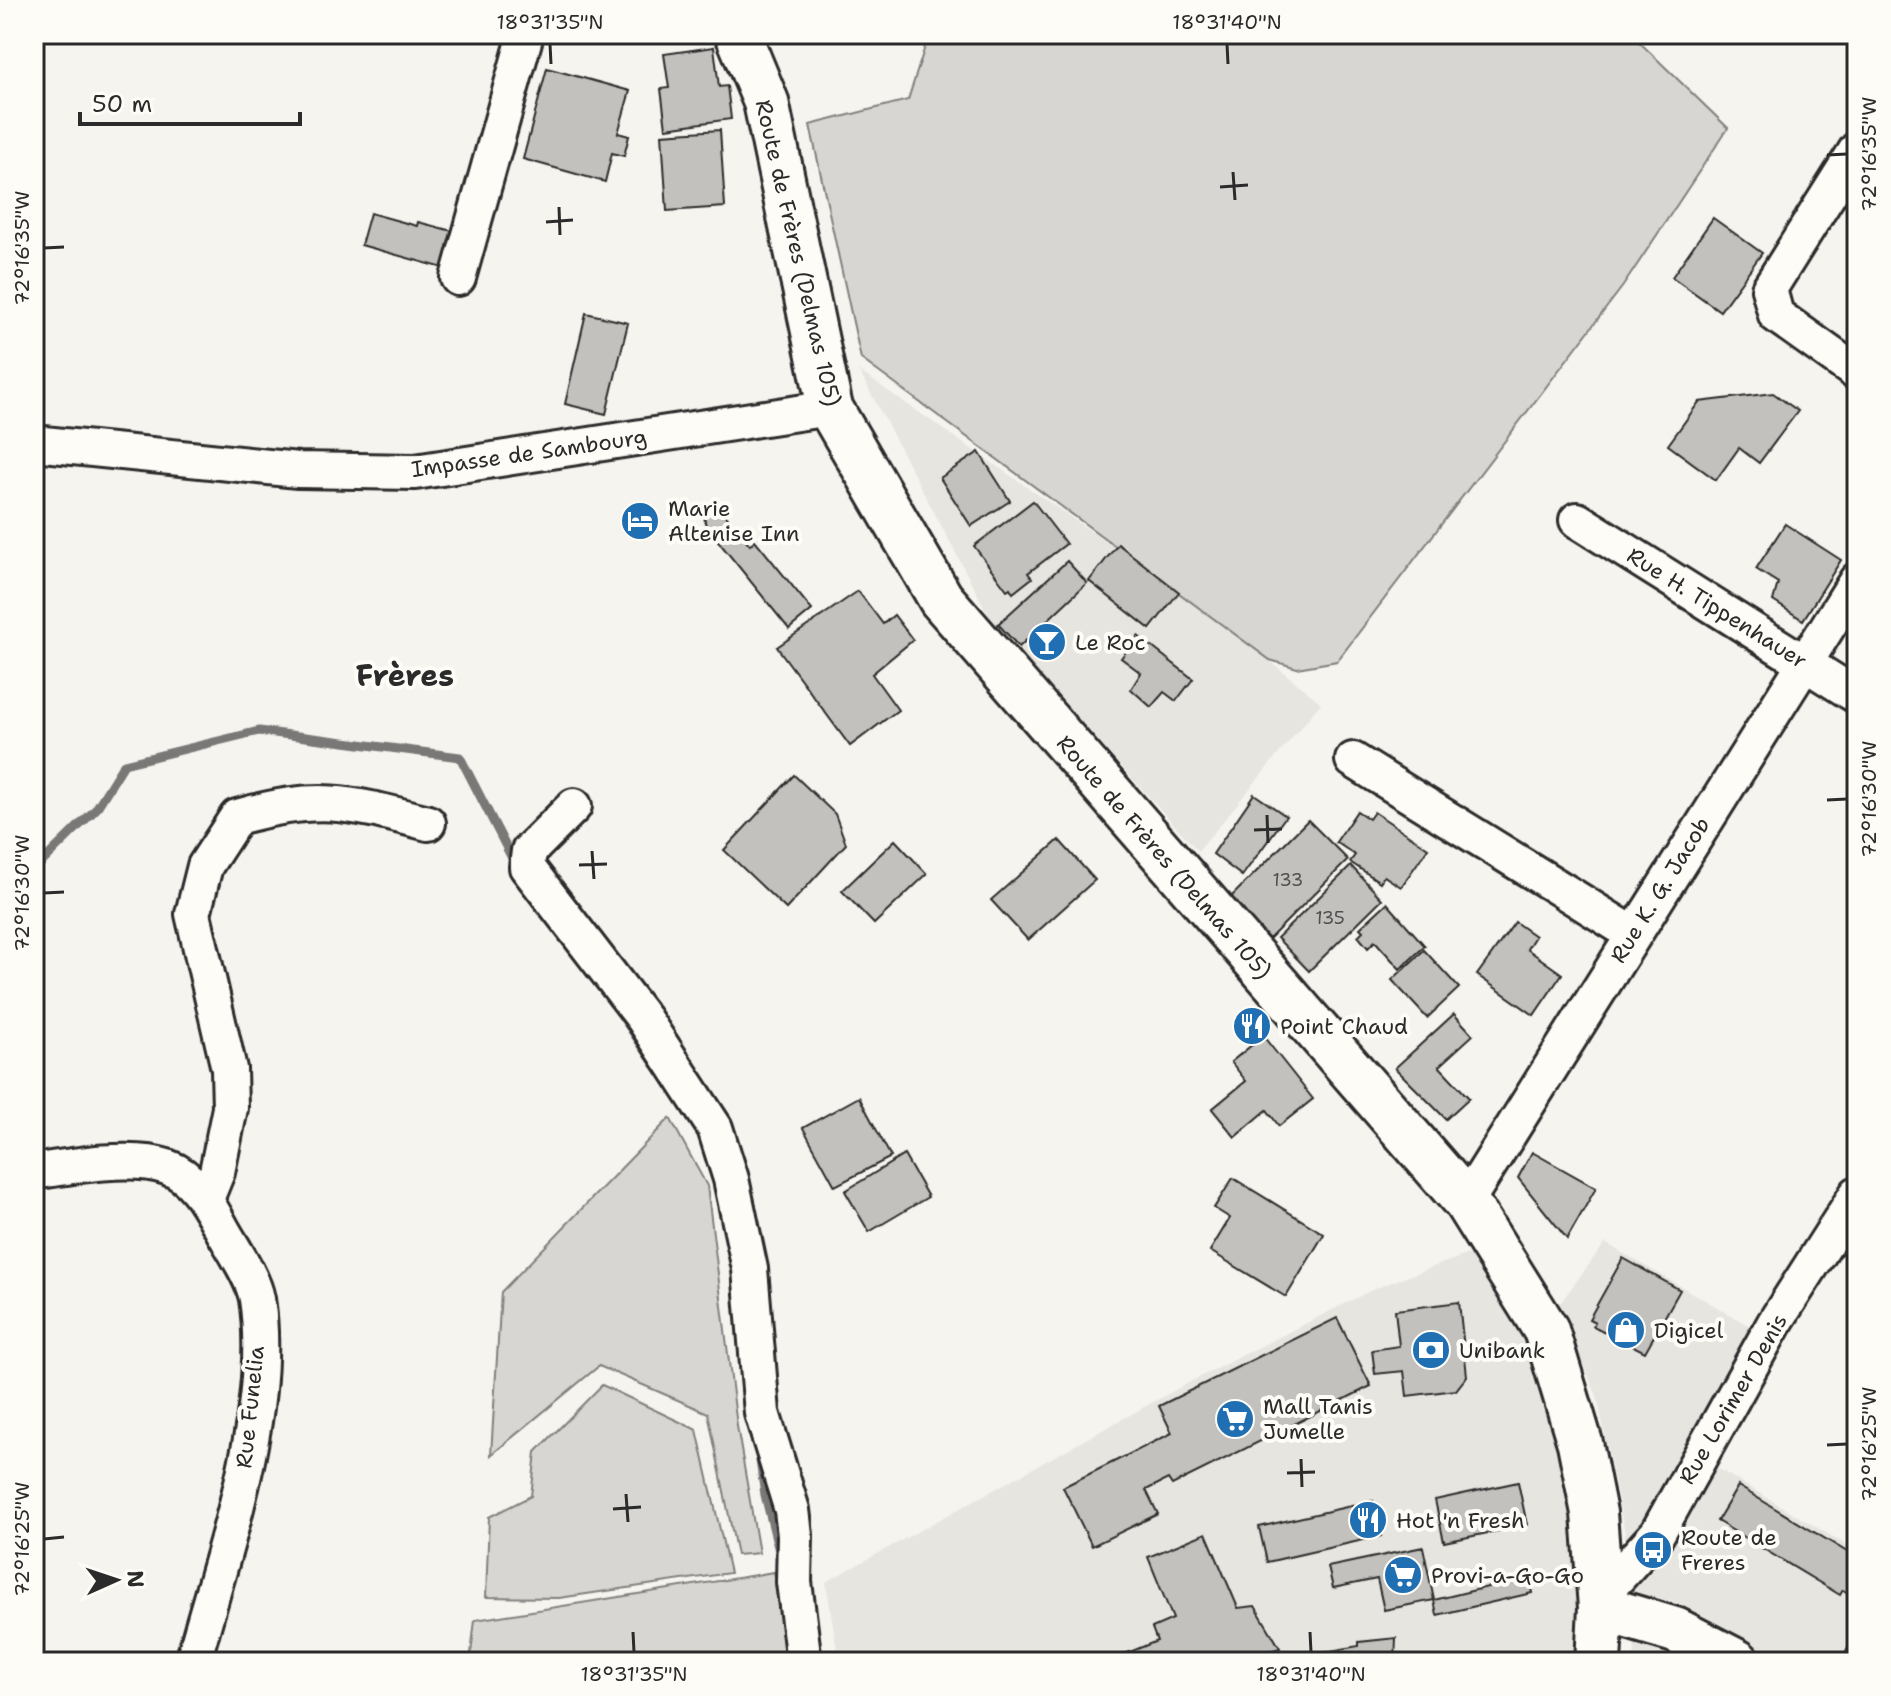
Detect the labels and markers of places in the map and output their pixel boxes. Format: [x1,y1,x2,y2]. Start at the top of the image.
place label: Marie Altenise Inn [668,494,800,548]
hotel icon: Marie Altenise Inn [619,500,661,542]
bar icon: Le Roc [1026,621,1068,663]
place label: Le Roc [1075,628,1146,657]
restaurant icon: Point Chaud [1231,1005,1273,1047]
place label: Point Chaud [1280,1012,1408,1041]
shop icon: Digicel [1605,1309,1647,1351]
place label: Digicel [1654,1316,1724,1345]
bank icon: Unibank [1410,1329,1452,1371]
place label: Unibank [1459,1336,1545,1365]
place label: Mall Tanis Jumelle [1263,1392,1373,1446]
supermarket icon: Mall Tanis Jumelle [1214,1398,1256,1440]
restaurant icon: Hot 'n Fresh [1347,1499,1389,1541]
place label: Hot 'n Fresh [1396,1506,1525,1535]
place label: Route de Freres [1681,1523,1777,1577]
bus stop icon: Route de Freres [1632,1529,1674,1571]
supermarket icon: Provi-a-Go-Go [1382,1554,1424,1596]
place label: Provi-a-Go-Go [1431,1561,1584,1590]

